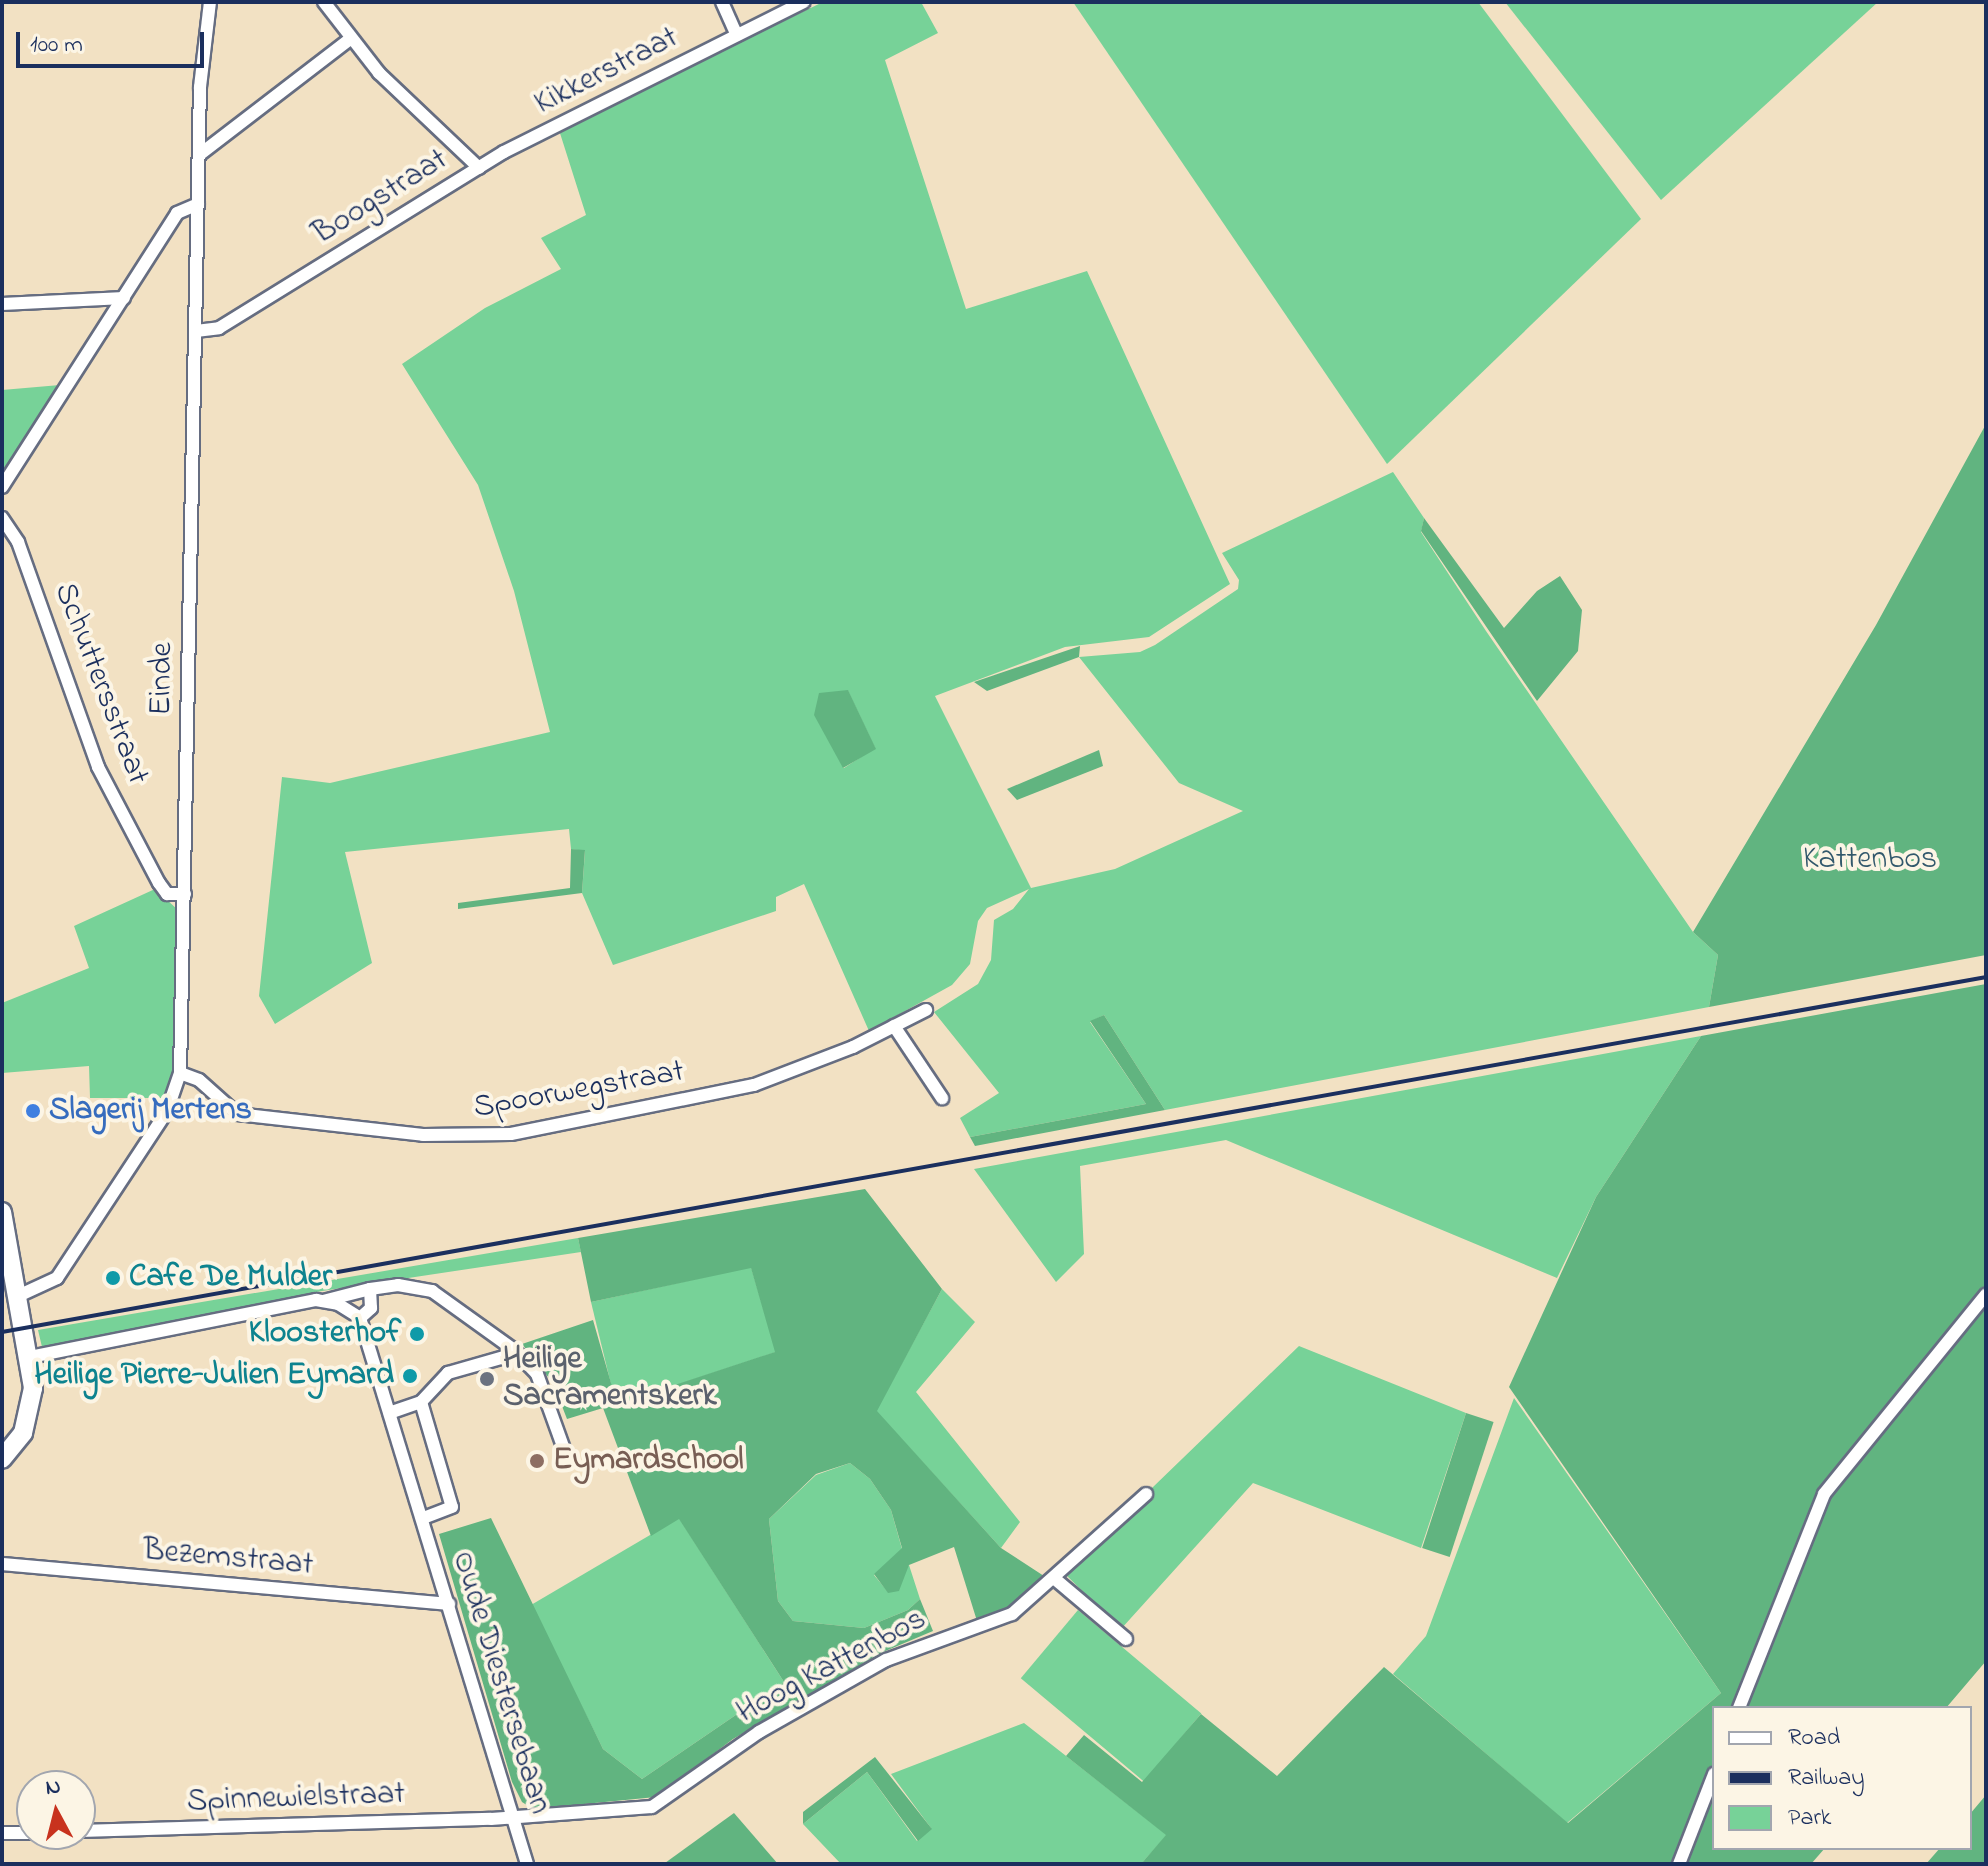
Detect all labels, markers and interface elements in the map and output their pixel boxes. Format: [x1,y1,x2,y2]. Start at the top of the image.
scale bar [20,16,208,66]
street label: Kikkerstraat [529,20,685,124]
text: 100 m [30,28,83,63]
street label: Boogstraat [307,142,455,254]
street label: Schuttersstraat [44,578,156,790]
street label: Einde [143,642,183,716]
park label: Kattenbos [1803,841,1937,879]
street label: Spoorwegstraat [471,1054,687,1128]
place label: Slagerij Mertens [49,1092,252,1130]
marker: Slagerij Mertens [24,1102,42,1120]
place label: Cafe De Mulder [129,1259,332,1297]
marker: Cafe De Mulder [104,1269,122,1287]
place label: Kloosterhof [249,1315,401,1353]
marker: Kloosterhof [408,1325,426,1343]
place label: Heilige Sacramentskerk [503,1342,717,1417]
place label: Heilige Pierre-Julien Eymard [34,1357,394,1395]
marker: Heilige Pierre-Julien Eymard [401,1367,419,1385]
marker: Heilige Sacramentskerk [478,1370,496,1388]
place label: Eymardschool [553,1442,744,1480]
marker: Eymardschool [528,1452,546,1470]
street label: Bezemstraat [141,1532,315,1586]
street label: Oude Diestersebaan [442,1547,558,1819]
street label: Hoog Kattenbos [731,1601,933,1733]
legend [1712,1706,1972,1850]
text: Road [1788,1721,1840,1756]
text: Railway [1788,1761,1865,1796]
north arrow [16,1770,96,1850]
text: N [44,1771,63,1805]
street label: Spinnewielstraat [186,1776,406,1822]
text: Park [1788,1801,1831,1836]

